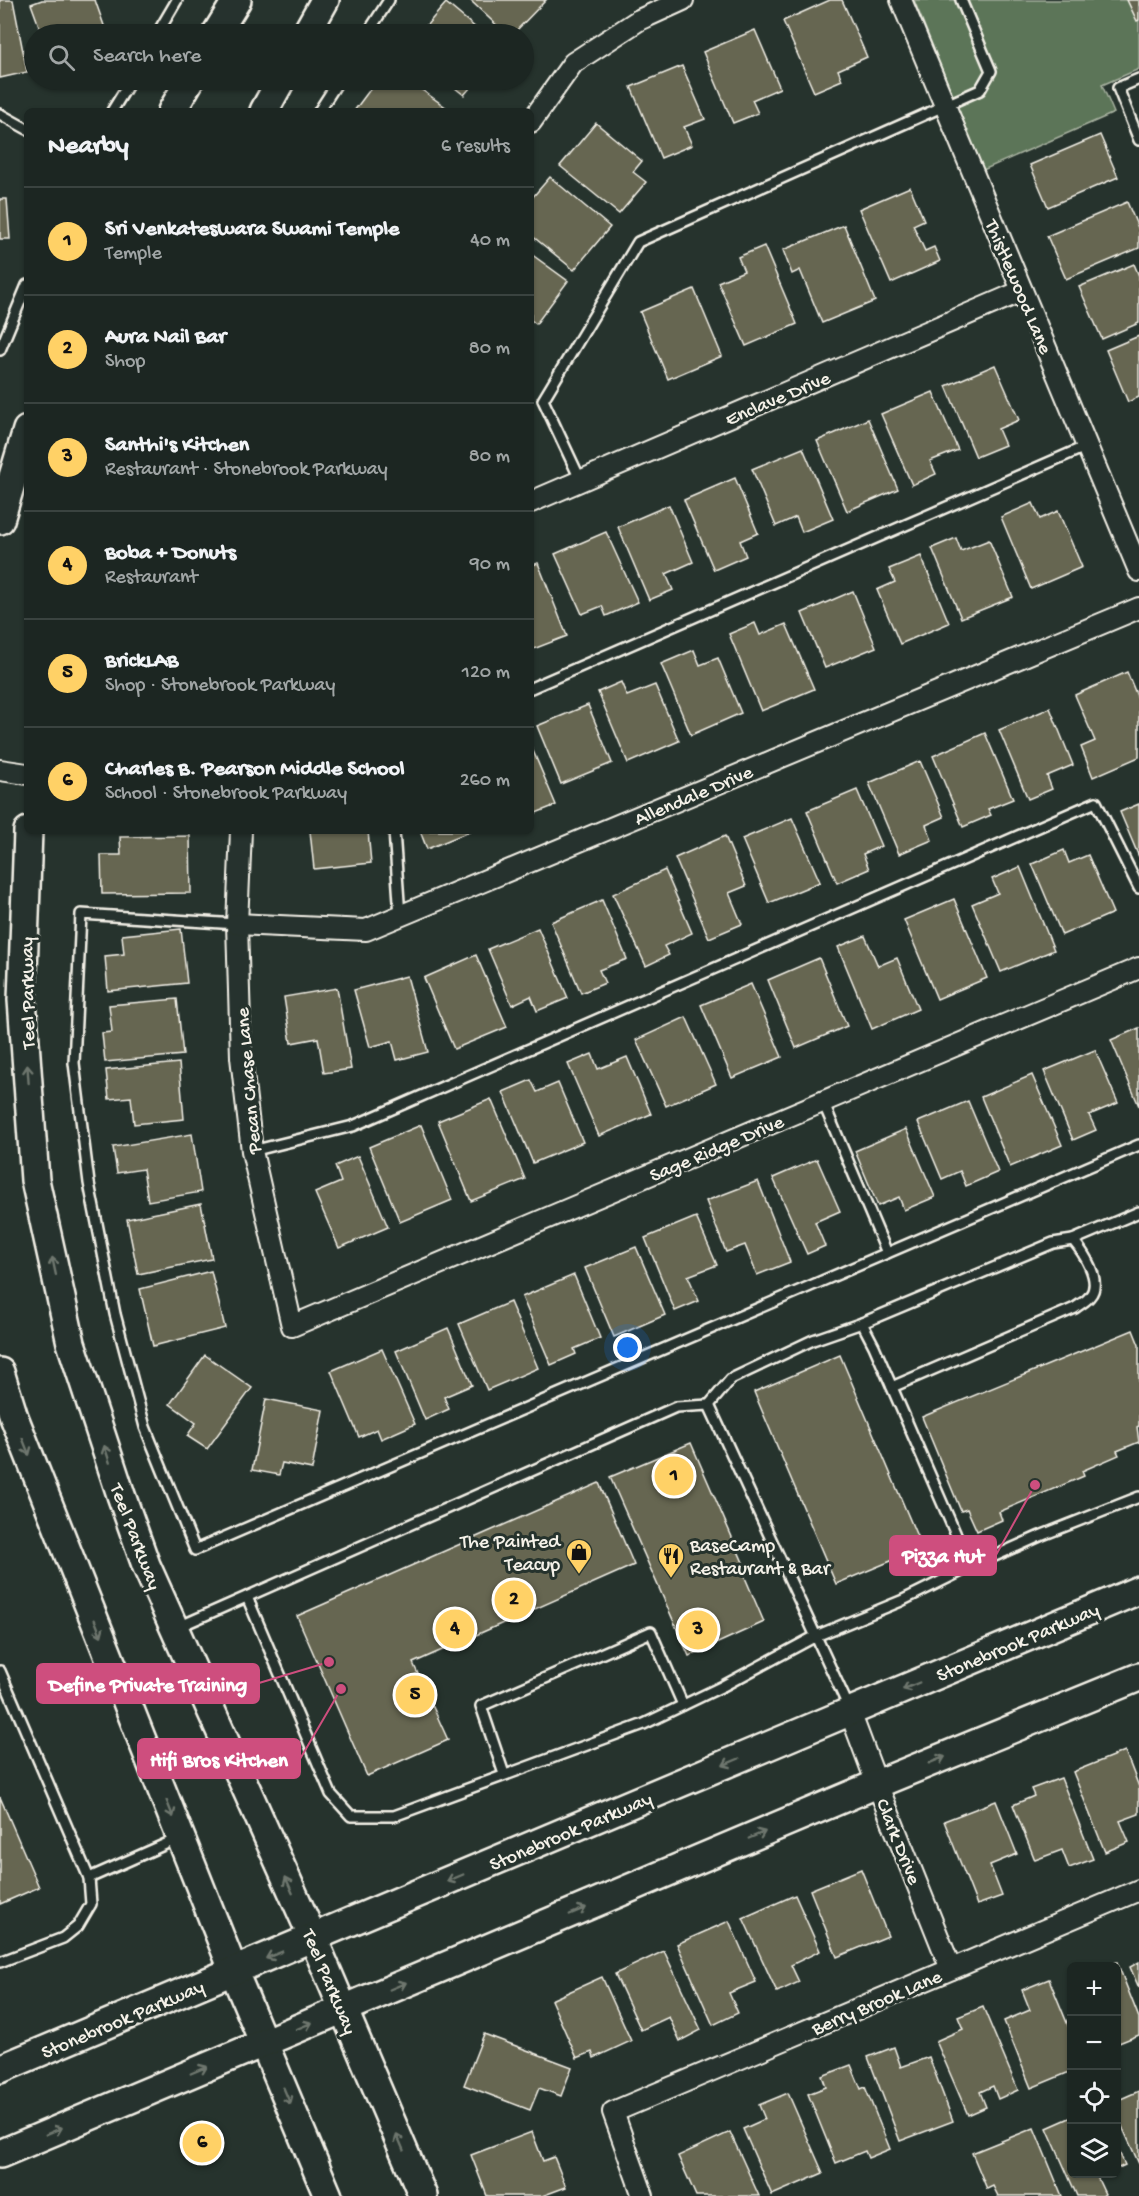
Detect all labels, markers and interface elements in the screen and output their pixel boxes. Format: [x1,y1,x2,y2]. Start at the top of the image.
search box [24,24,534,90]
icon: search [45,41,78,74]
text: Search here [93,44,201,70]
text: Nearby [48,132,129,163]
text: 6 results [441,136,510,159]
street label: Thistlewood Lane [978,216,1056,359]
text: Sri Venkateswara Swami Temple [105,217,399,243]
text: 1 [63,230,72,253]
text: 40 m [470,230,510,253]
text: Temple [105,243,162,266]
text: Aura Nail Bar [105,325,226,351]
text: 2 [63,338,72,361]
text: 80 m [469,338,510,361]
text: Shop [105,351,145,374]
street label: Enclave Drive [722,368,835,433]
text: Santhi's Kitchen [105,433,249,459]
text: 3 [62,446,73,469]
text: 80 m [469,446,510,469]
text: Restaurant · Stonebrook Parkway [105,459,388,482]
text: Boba + Donuts [105,541,236,567]
text: 4 [63,554,72,577]
text: 90 m [470,554,510,577]
text: Restaurant [105,567,198,590]
text: BrickLAB [105,649,178,675]
text: 5 [62,662,73,685]
text: 120 m [462,662,510,685]
text: Shop · Stonebrook Parkway [105,675,335,698]
text: Charles B. Pearson Middle School [105,757,405,783]
street label: Allendale Drive [632,762,758,832]
text: 6 [62,770,73,793]
text: 260 m [460,770,510,793]
text: School · Stonebrook Parkway [105,783,347,806]
street label: Teel Parkway [17,937,42,1050]
street label: Pecan Chase Lane [233,1006,268,1156]
one-way arrow [22,1064,33,1084]
street label: Sage Ridge Drive [647,1111,788,1189]
one-way arrow [48,1257,59,1277]
your location [613,1333,642,1362]
one-way arrow [21,1437,32,1456]
one-way arrow [100,1445,111,1464]
pin: 1 [654,1454,694,1498]
street label: Teel Parkway [103,1480,165,1594]
place label: The Painted Teacup [459,1532,562,1578]
place label: BaseCamp Restaurant & Bar [689,1536,832,1582]
callout: Pizza Hut [890,1536,996,1575]
shop icon: The Painted Teacup [564,1537,594,1575]
restaurant icon: BaseCamp Restaurant & Bar [656,1541,686,1579]
text: Pizza Hut [901,1546,986,1571]
pin: 2 [494,1578,534,1622]
street label: Stonebrook Parkway [934,1600,1103,1689]
pin: 4 [436,1606,474,1652]
pin: 3 [678,1608,718,1652]
one-way arrow [93,1618,104,1637]
callout: Define Private Training [37,1664,259,1703]
pin: 5 [396,1672,434,1718]
text: Define Private Training [47,1675,247,1700]
one-way arrow [902,1681,921,1692]
callout: Hifi Bros Kitchen [138,1739,300,1778]
text: Hifi Bros Kitchen [150,1750,289,1775]
one-way arrow [928,1754,946,1765]
one-way arrow [723,1757,741,1768]
street label: Stonebrook Parkway [487,1789,656,1878]
street label: Clark Drive [869,1796,925,1889]
one-way arrow [165,1800,176,1818]
one-way arrow [748,1829,766,1840]
one-way arrow [446,1873,464,1884]
one-way arrow [283,1876,294,1894]
one-way arrow [568,1904,586,1916]
street label: Teel Parkway [295,1925,360,2039]
one-way arrow [265,1950,283,1961]
map controls [1067,1962,1121,2178]
button: + [1067,1962,1121,2016]
street label: Berry Brook Lane [808,1966,947,2042]
street label: Stonebrook Parkway [39,1977,208,2066]
one-way arrow [388,1980,406,1991]
button: − [1067,2016,1121,2070]
one-way arrow [294,2020,313,2031]
one-way arrow [190,2064,208,2075]
button: locate [1067,2070,1121,2124]
one-way arrow [282,2087,293,2105]
pin: 6 [182,2120,222,2166]
button: layers [1067,2124,1121,2178]
one-way arrow [44,2125,63,2136]
one-way arrow [394,2133,405,2151]

